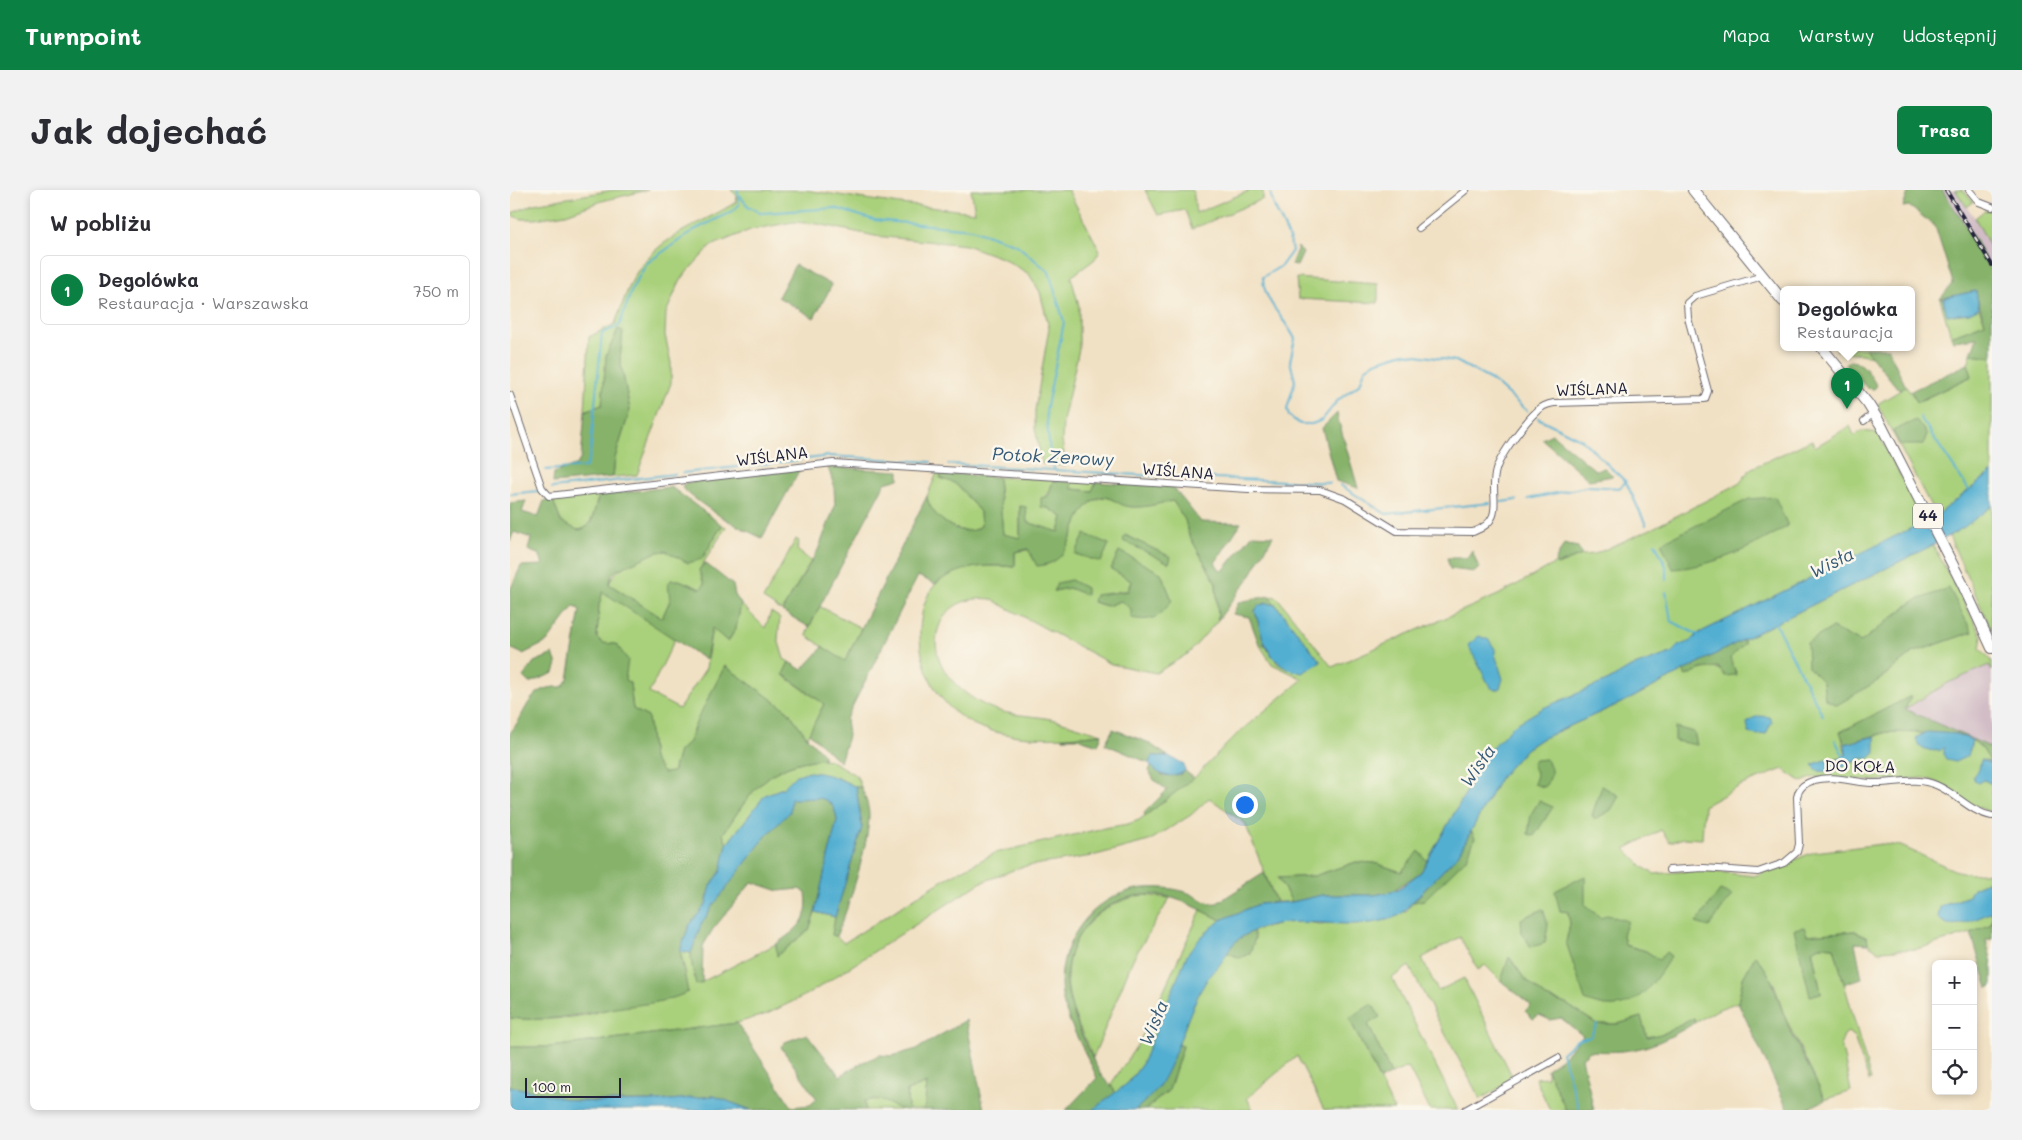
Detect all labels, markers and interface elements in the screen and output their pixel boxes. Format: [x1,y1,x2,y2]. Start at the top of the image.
text: Turnpoint [25,20,141,51]
text: Mapa [1722,23,1770,47]
text: Warstwy [1798,23,1874,47]
text: Udostępnij [1902,23,1997,47]
button: Trasa [1897,106,1992,154]
text: Jak dojechać [30,107,267,153]
text: W pobliżu [50,209,151,236]
text: Degolówka [98,267,199,292]
text: 1 [63,280,71,301]
text: 750 m [413,280,459,301]
popup [1780,286,1915,351]
text: Restauracja · Warszawska [98,292,309,313]
text: Degolówka [1797,296,1898,321]
text: Restauracja [1797,321,1893,342]
pin: 1 [1831,368,1863,409]
street label: WIŚLANA [1555,377,1629,400]
street label: WIŚLANA [735,441,809,470]
water label: Potok Zerowy [992,441,1115,471]
street label: WIŚLANA [1141,458,1215,484]
road number: 44 [1913,504,1943,528]
water label: Wisła [1805,541,1858,583]
water label: Wisła [1454,739,1500,792]
street label: DO KOŁA [1825,754,1896,777]
your location [1232,792,1258,818]
map controls [1932,960,1977,1095]
button: + [1932,960,1977,1005]
water label: Wisła [1133,996,1173,1049]
button: − [1932,1005,1977,1050]
button: locate [1932,1050,1977,1095]
scale bar [525,1075,621,1098]
text: 100 m [532,1077,571,1096]

